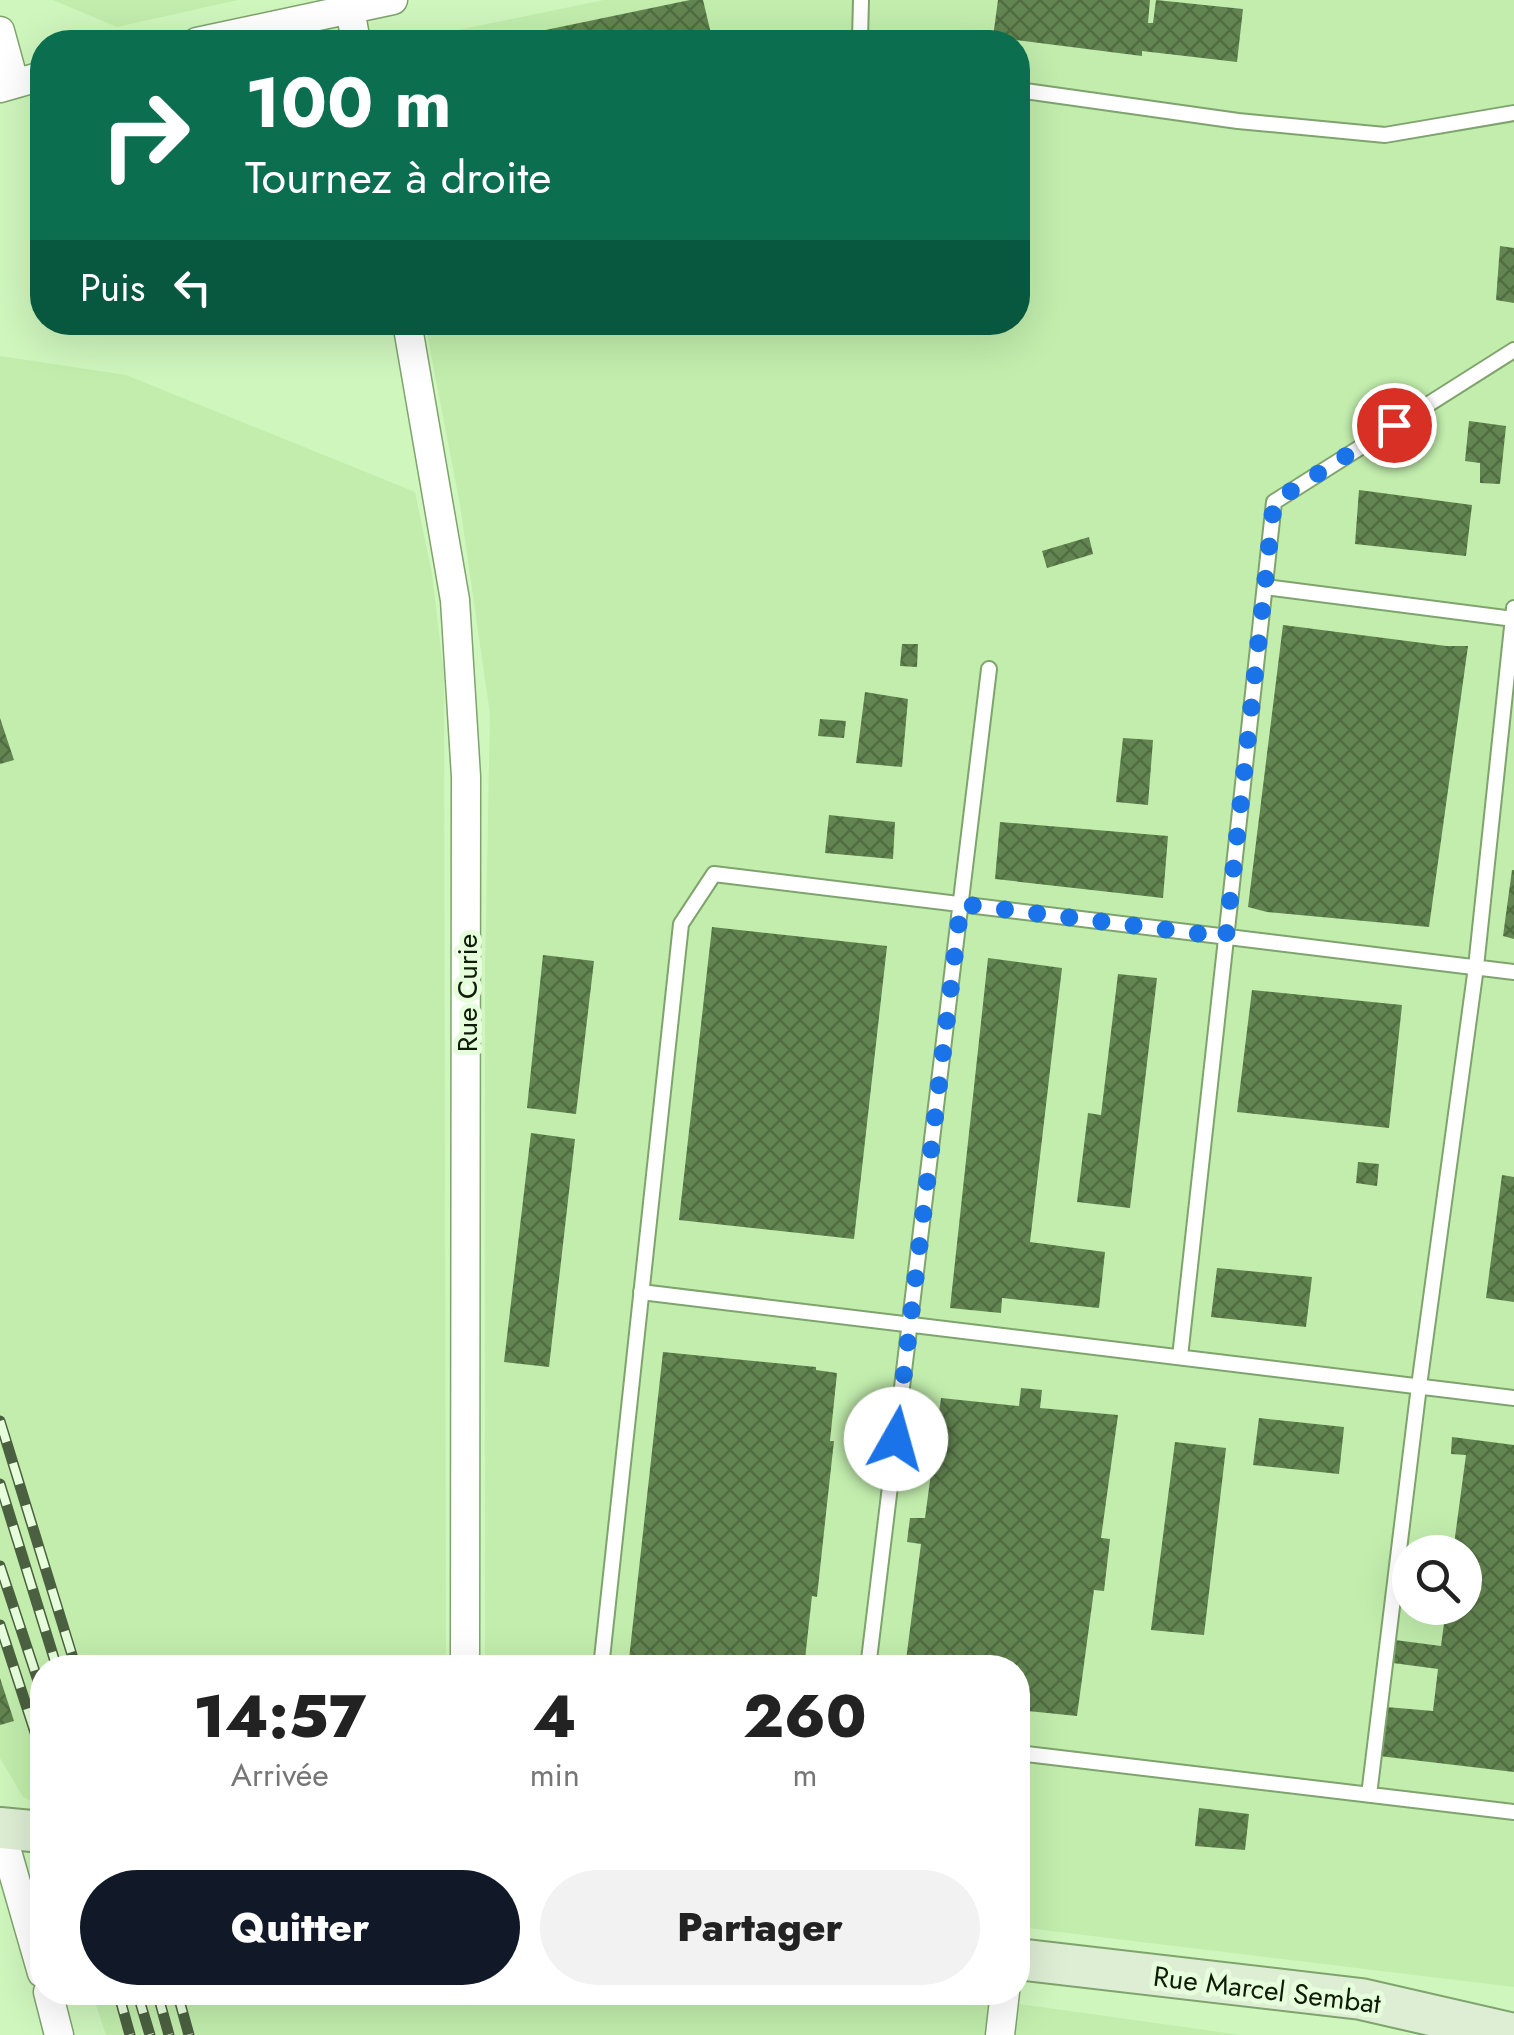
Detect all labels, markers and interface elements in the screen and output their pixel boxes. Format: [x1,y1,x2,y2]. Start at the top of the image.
text: 100 m [245,52,452,153]
icon: right [80,70,210,200]
text: Tournez à droite [245,145,551,210]
text: Puis [80,260,145,315]
icon: left [165,260,220,315]
pin [1352,383,1437,468]
icon: arrive [1367,398,1422,453]
street label: Rue Curie [447,934,488,1052]
position arrow [844,1387,948,1491]
map controls [1392,1535,1482,1625]
button: search [1392,1535,1482,1625]
text: 14:57 [193,1673,366,1760]
text: 4 [533,1673,577,1760]
text: 260 [743,1673,867,1760]
text: Arrivée [231,1752,329,1798]
text: min [530,1752,580,1798]
text: m [792,1752,817,1798]
button: Quitter [80,1870,520,1985]
button: Partager [540,1870,980,1985]
street label: Rue Marcel Sembat [1151,1956,1383,2024]

